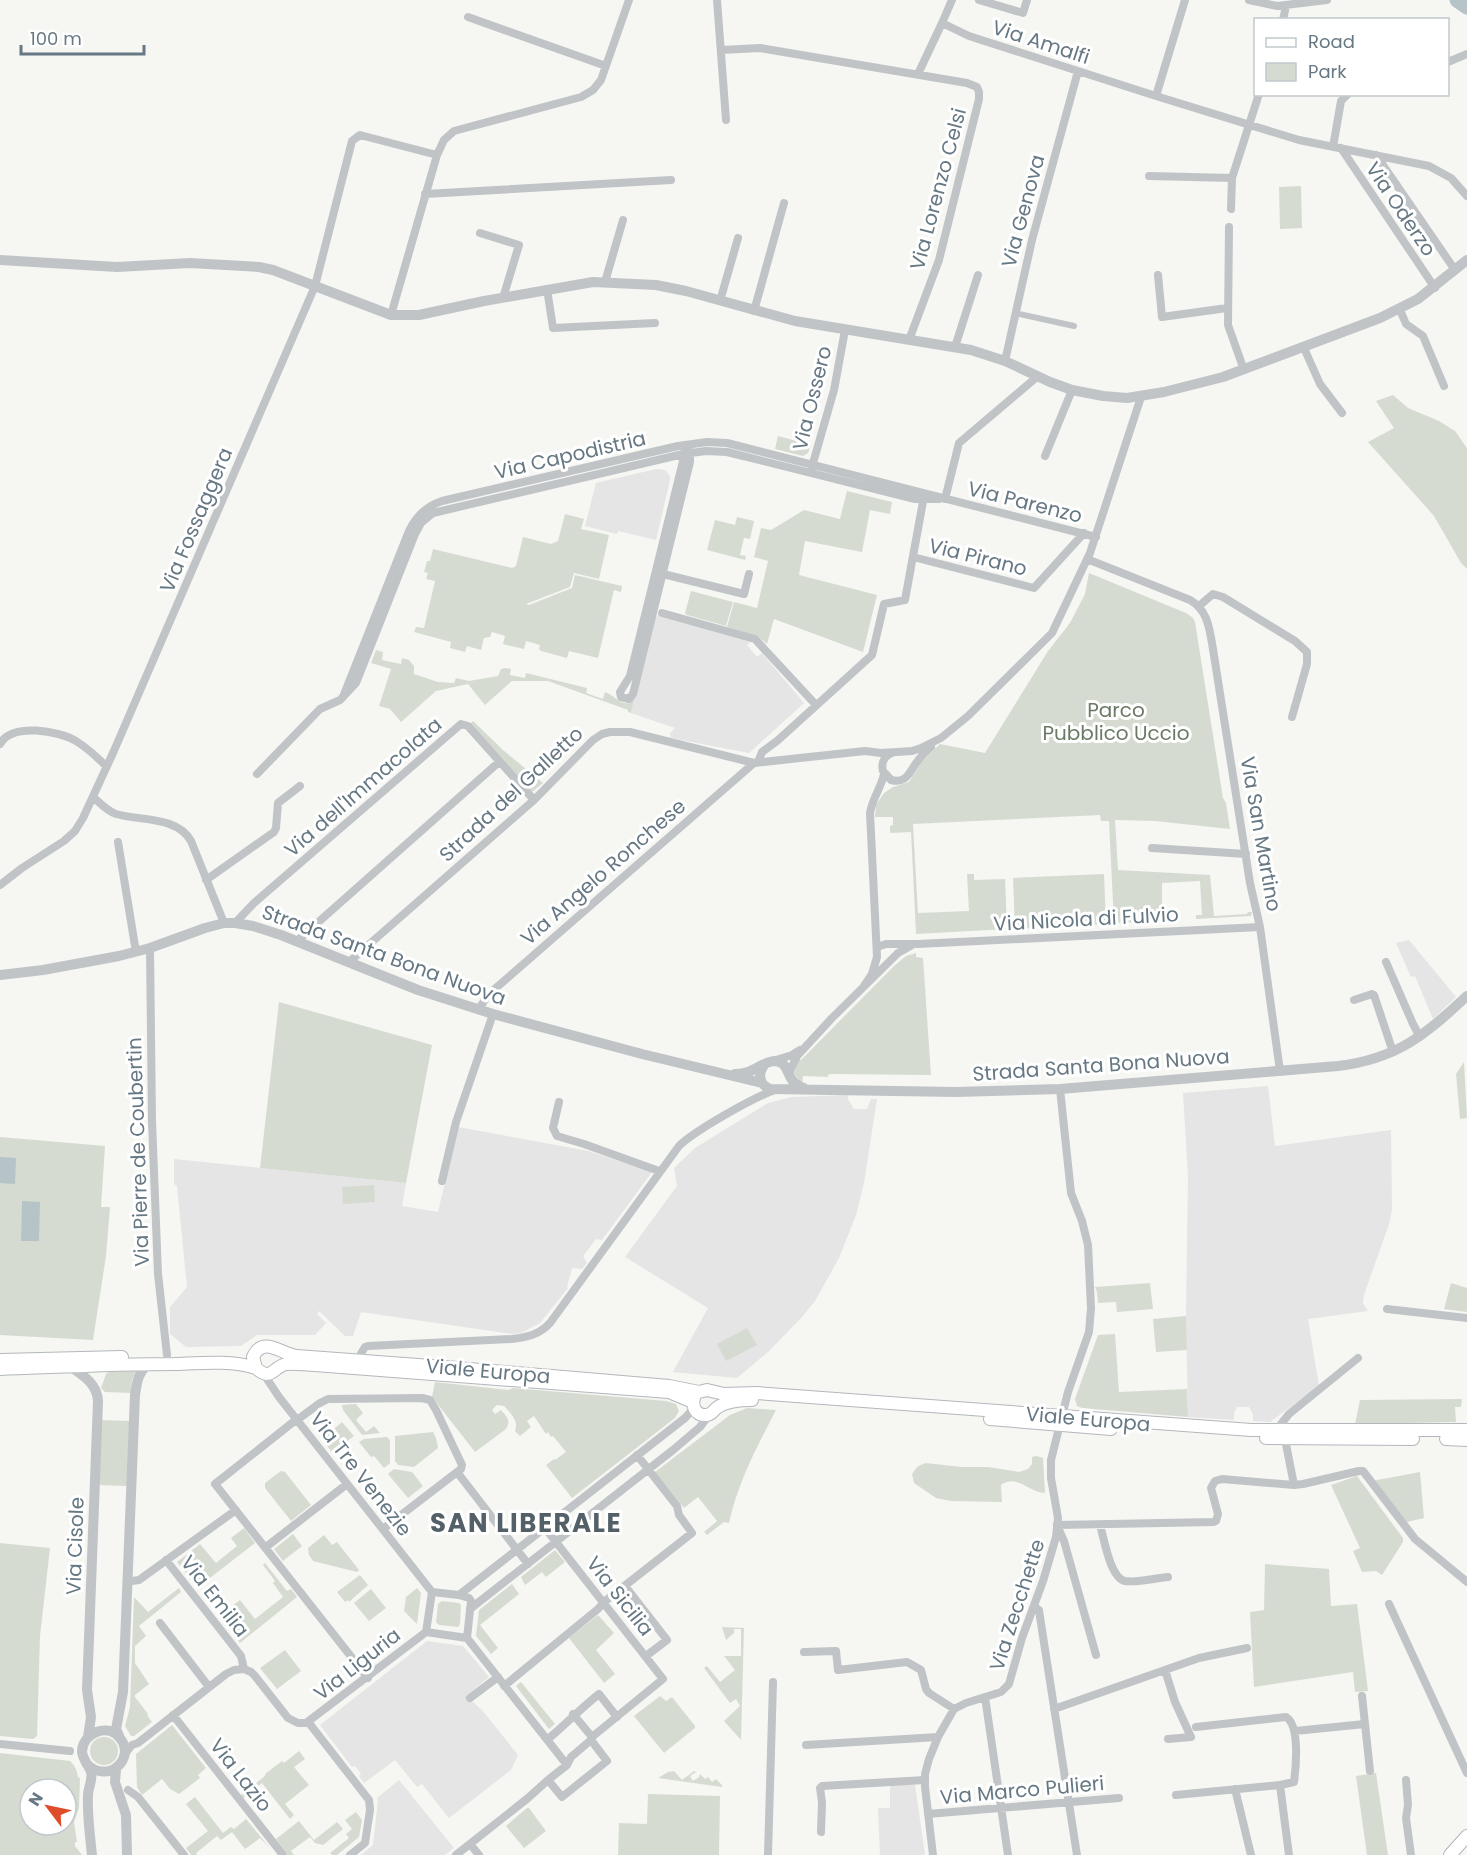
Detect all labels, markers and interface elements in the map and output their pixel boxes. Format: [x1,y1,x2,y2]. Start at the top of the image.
street label: Via Amalfi [988,13,1094,71]
scale bar [21,18,144,56]
legend [1254,18,1449,96]
text: 100 m [30,26,82,51]
text: Road [1308,29,1355,54]
text: Park [1308,59,1347,84]
street label: Via Lorenzo Celsi [903,105,973,273]
street label: Via Genova [995,152,1051,270]
street label: Via Oderzo [1359,156,1443,262]
street label: Via Ossero [786,343,838,453]
street label: Via Capodistria [492,424,648,486]
street label: Via Fossaggera [153,443,239,597]
street label: Via Parenzo [965,474,1085,530]
street label: Via Pirano [926,531,1030,583]
park label: Parco Pubblico Uccio [1042,696,1190,747]
street label: Via dell'Immacolata [278,711,448,863]
street label: Strada del Galletto [433,720,589,868]
street label: Via San Martino [1234,754,1288,914]
street label: Via Angelo Ronchese [514,792,692,952]
street label: Strada Santa Bona Nuova [258,898,510,1012]
street label: Via Nicola di Fulvio [993,900,1179,938]
street label: Via Pierre de Coubertin [120,1037,156,1267]
street label: Strada Santa Bona Nuova [971,1042,1231,1088]
street label: Viale Europa [425,1352,551,1390]
street label: Viale Europa [1025,1400,1151,1438]
street label: Via Tre Venezie [304,1406,418,1542]
street label: Via Cisole [59,1496,91,1596]
district label: SAN LIBERALE [430,1505,622,1541]
street label: Via Zecchette [983,1536,1051,1674]
street label: Via Emilia [174,1549,256,1643]
street label: Via Sicilia [580,1550,660,1642]
street label: Via Liguria [308,1621,406,1707]
street label: Via Lazio [203,1732,279,1818]
street label: Via Marco Pulieri [939,1769,1105,1811]
north arrow [18,1777,78,1837]
text: N [23,1788,49,1811]

